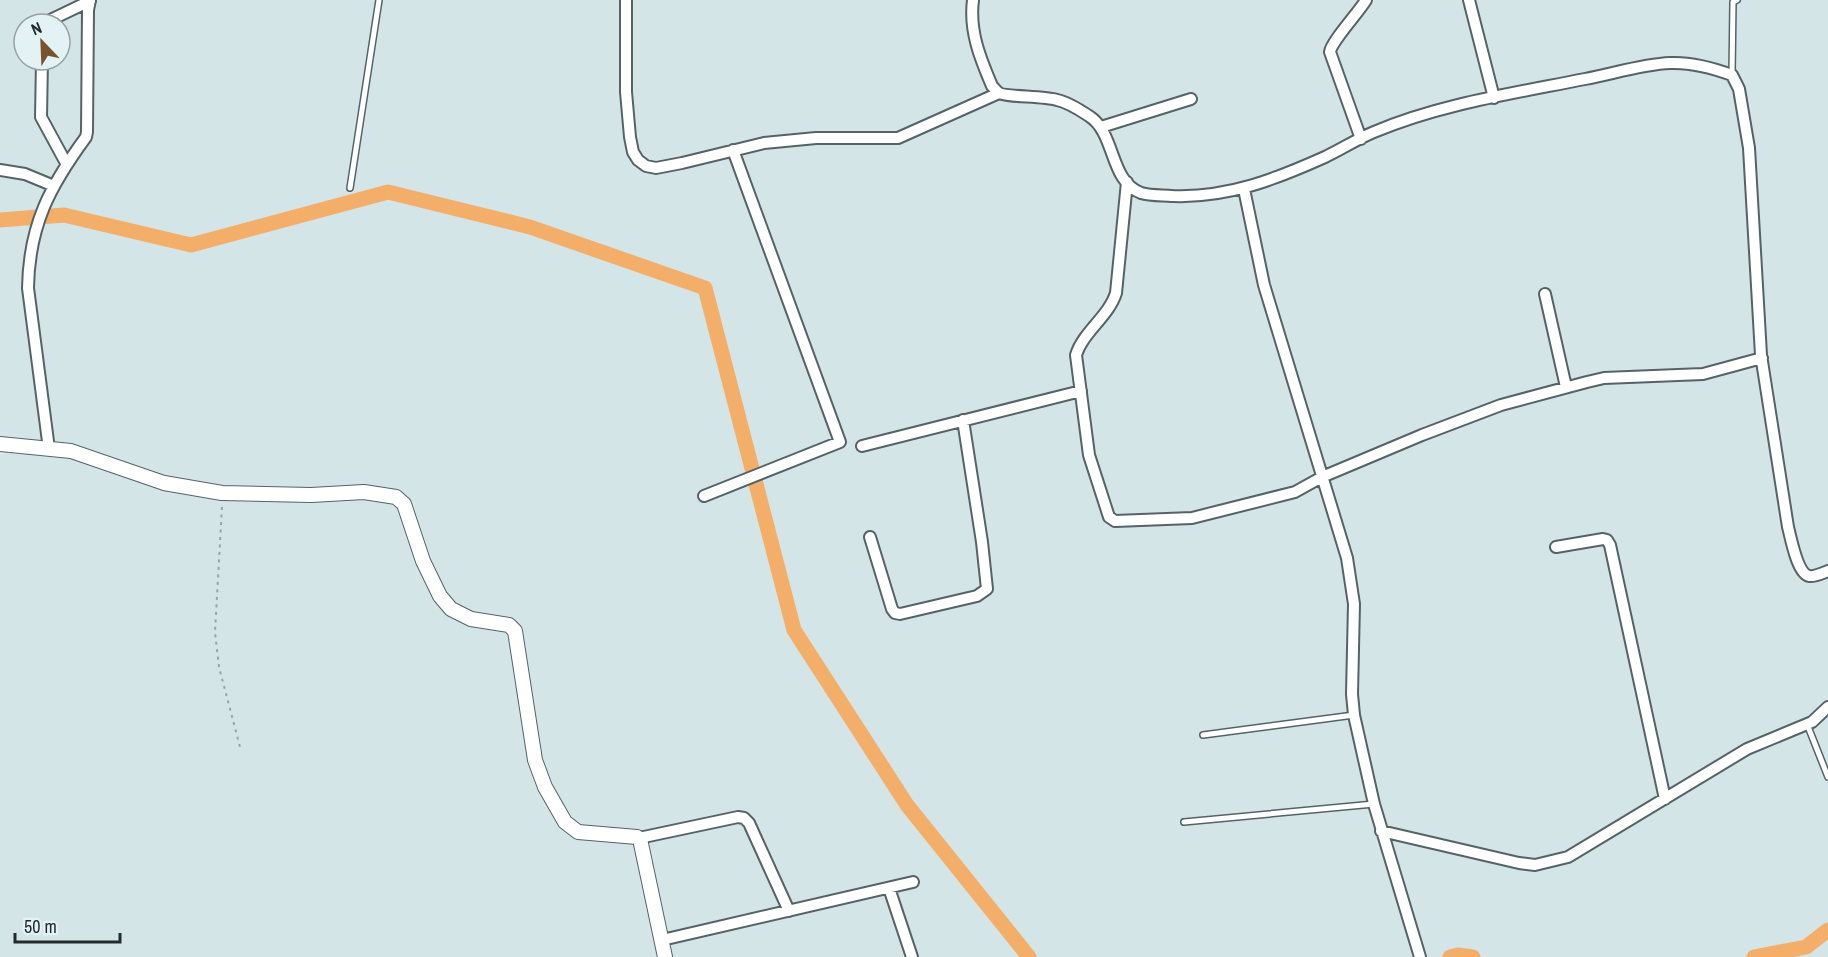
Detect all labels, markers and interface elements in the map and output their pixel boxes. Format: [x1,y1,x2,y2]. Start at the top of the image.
north arrow [12,12,72,72]
text: N [27,16,45,40]
scale bar [15,906,120,944]
text: 50 m [24,914,57,939]

